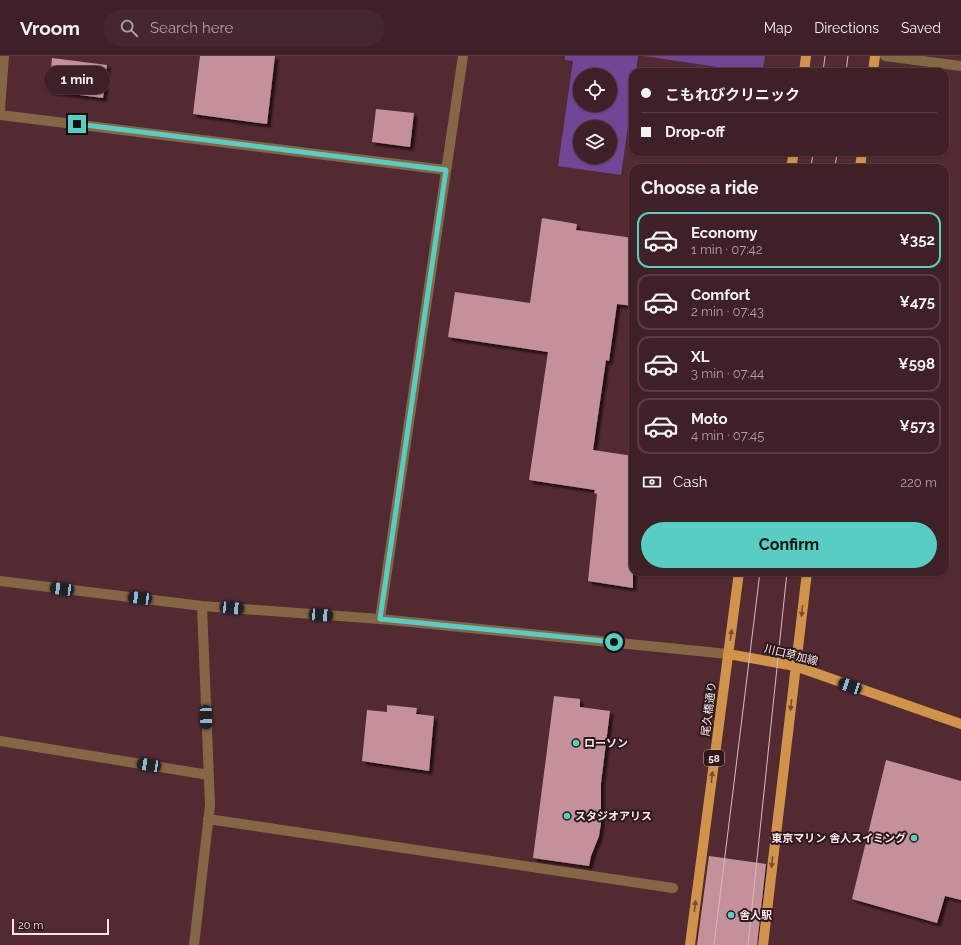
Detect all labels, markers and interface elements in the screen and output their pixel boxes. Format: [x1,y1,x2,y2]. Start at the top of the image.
search box [104,10,384,46]
text: Vroom [20,17,80,39]
icon: search [118,17,140,39]
text: Search here [150,19,233,37]
text: Map [764,20,792,36]
text: Directions [814,20,879,36]
text: Saved [901,20,941,36]
callout: 1 min [44,66,110,94]
map controls [573,68,617,164]
button: locate [573,68,617,112]
text: 1 min [61,72,93,87]
text: こもれびクリニック [665,86,800,104]
route end [68,115,86,133]
button: layers [573,120,617,164]
text: Drop-off [665,123,725,141]
text: Choose a ride [641,177,759,198]
icon: car [643,222,679,258]
text: Economy [691,224,758,242]
text: ¥352 [899,231,935,249]
text: 1 min · 07:42 [691,242,762,257]
icon: car [643,284,679,320]
text: Comfort [691,286,750,304]
text: ¥475 [899,293,935,311]
text: 2 min · 07:43 [691,304,764,319]
icon: car [643,346,679,382]
text: XL [691,348,709,366]
text: ¥598 [898,355,935,373]
text: 3 min · 07:44 [691,366,764,381]
icon: car [643,408,679,444]
text: Moto [691,410,728,428]
text: ¥573 [899,417,935,435]
text: 4 min · 07:45 [691,428,764,443]
icon: cash [641,471,663,493]
text: Cash [673,473,707,491]
text: 220 m [900,475,937,490]
button: Confirm [641,522,937,568]
car [49,582,75,596]
car [127,591,153,605]
car [220,601,244,615]
one-way arrow [799,605,806,617]
car [309,608,333,622]
one-way arrow [727,629,734,641]
route start [605,633,623,651]
street label: 川口草加線 [763,642,819,668]
car [837,676,863,696]
street label: 尾久橋通り [699,681,719,737]
one-way arrow [788,699,794,711]
car [200,705,212,729]
place label: ローソン [584,737,628,750]
marker: ローソン [571,738,581,748]
road number: 58 [704,750,724,766]
car [136,757,162,773]
one-way arrow [709,771,715,783]
place label: スタジオアリス [575,810,652,823]
marker: スタジオアリス [562,811,572,821]
place label: 東京マリン 舎人スイミング [771,832,906,845]
marker: 東京マリン 舎人スイミング [909,833,919,843]
one-way arrow [769,856,776,868]
one-way arrow [692,900,698,912]
place label: 舎人駅 [739,909,772,922]
marker: 舎人駅 [726,910,736,920]
scale bar [12,917,109,936]
text: 20 m [18,919,43,932]

